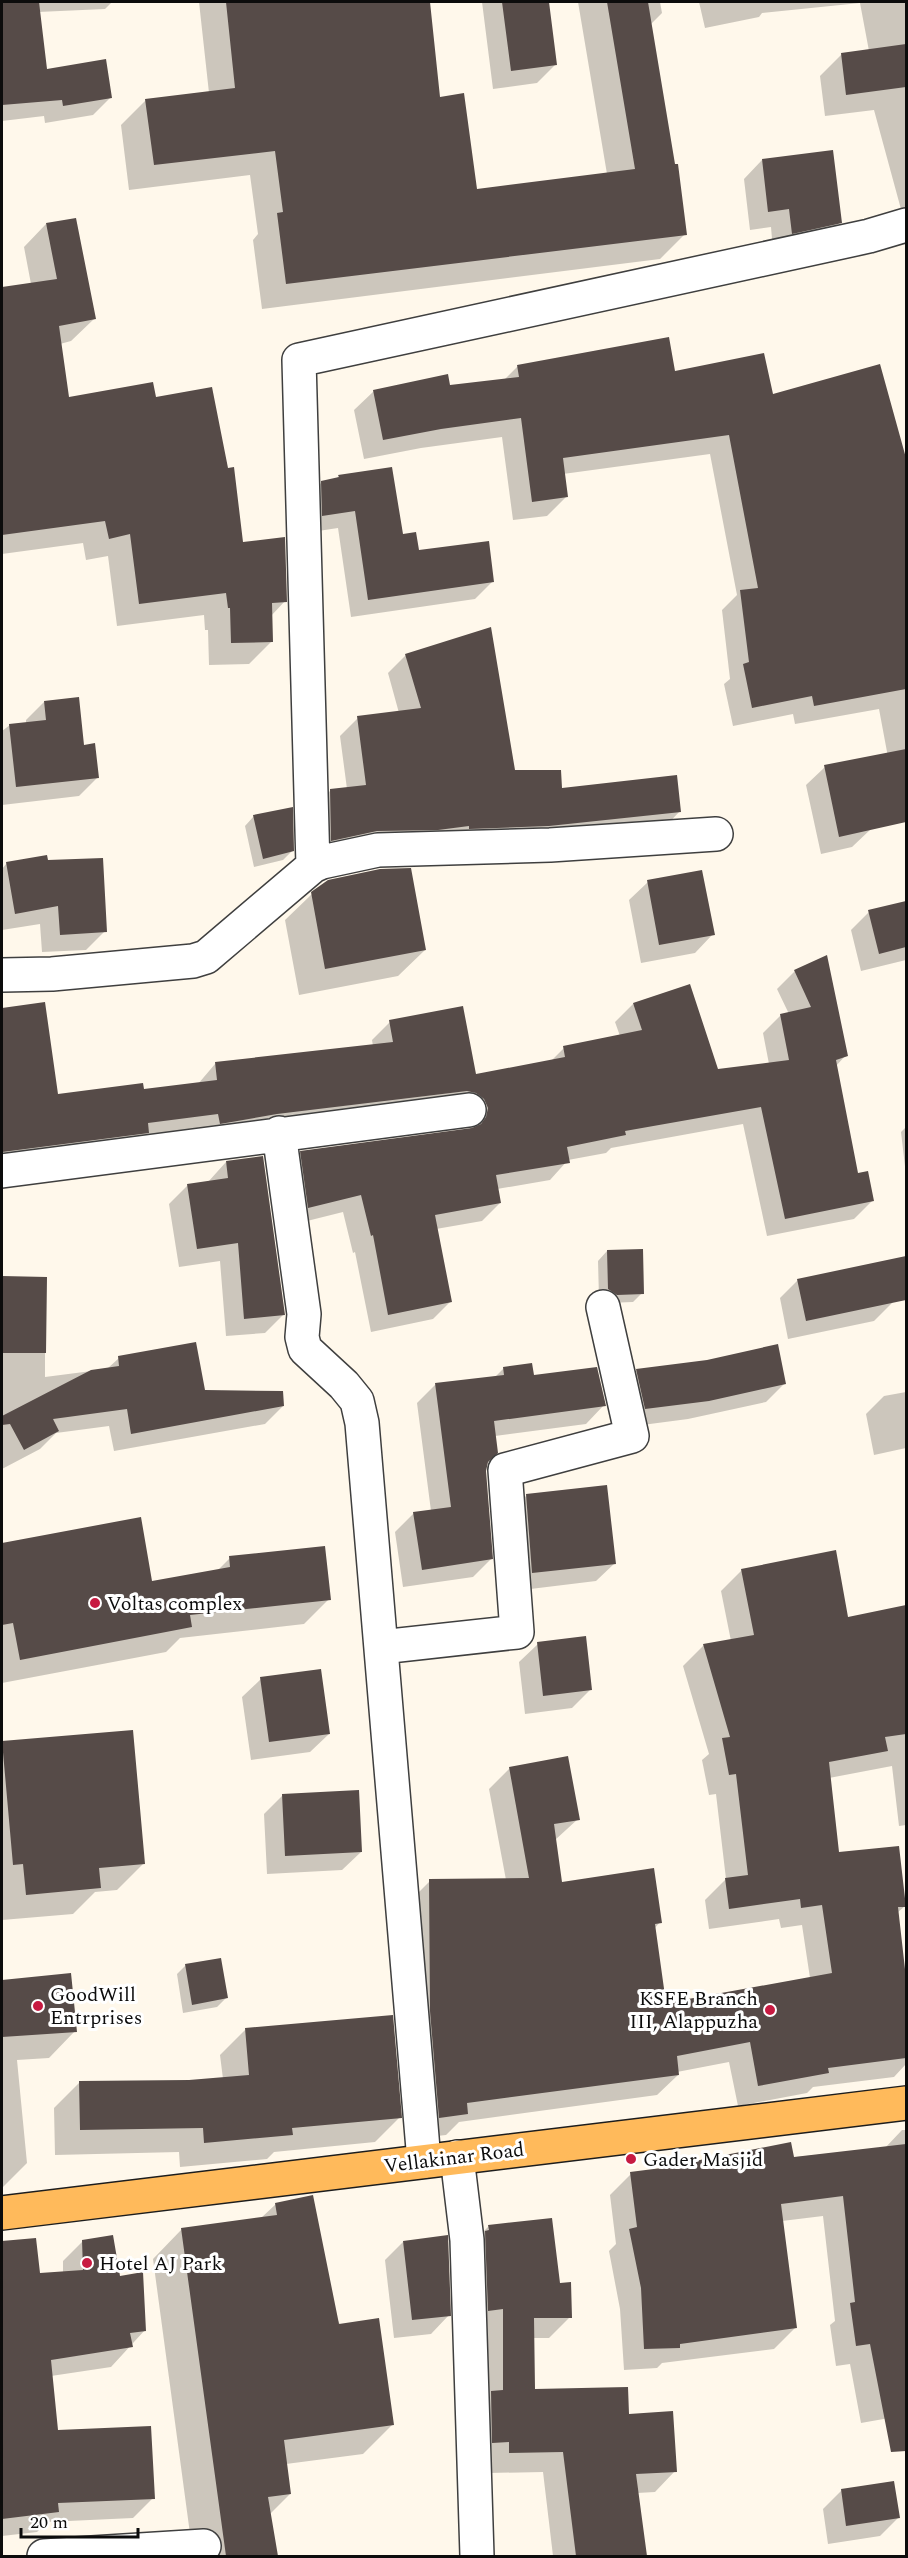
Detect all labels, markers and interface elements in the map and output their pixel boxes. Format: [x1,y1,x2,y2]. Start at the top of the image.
place label: Voltas complex [107,1589,242,1619]
marker: Voltas complex [88,1596,102,1610]
place label: GoodWill Entrprises [50,1980,142,2033]
place label: KSFE Branch III, Alappuzha [629,1984,758,2037]
marker: GoodWill Entrprises [31,1999,45,2013]
marker: KSFE Branch III, Alappuzha [763,2003,777,2017]
street label: Vellakinar Road [382,2134,526,2181]
place label: Gader Masjid [643,2145,763,2175]
marker: Gader Masjid [624,2152,638,2166]
place label: Hotel AJ Park [99,2249,223,2279]
marker: Hotel AJ Park [80,2256,94,2270]
scale bar [21,2501,138,2539]
text: 20 m [30,2509,68,2536]

